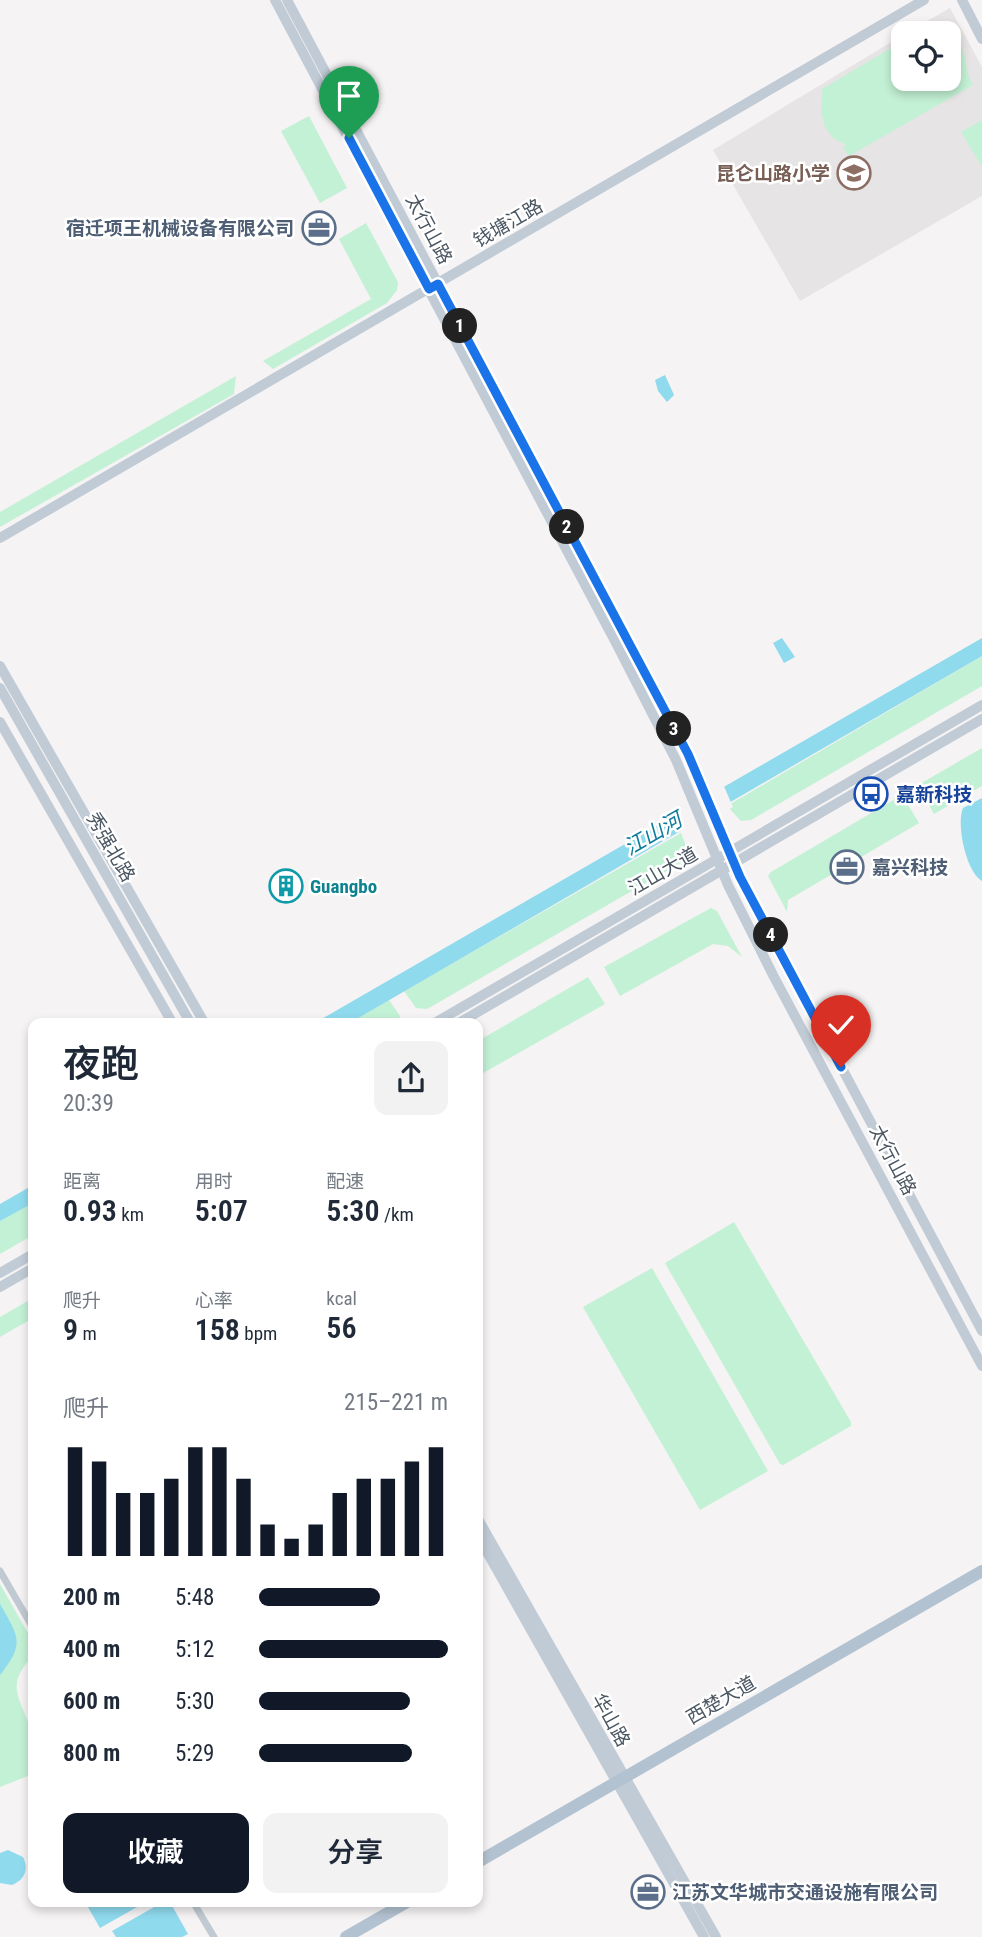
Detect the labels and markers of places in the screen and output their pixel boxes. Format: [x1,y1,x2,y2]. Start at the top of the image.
pin [319,66,379,138]
school or university icon: 昆仑山路小学 [835,154,873,192]
place label: 昆仑山路小学 [716,162,830,185]
office icon: 宿迁项王机械设备有限公司 [300,209,338,247]
place label: 宿迁项王机械设备有限公司 [66,217,294,240]
pin: 1 [442,308,477,344]
pin: 2 [550,510,584,544]
pin: 3 [656,712,692,746]
bus stop icon: 嘉新科技 [852,775,890,813]
place label: 嘉新科技 [896,783,972,806]
office icon: 嘉兴科技 [828,848,866,886]
place label: 嘉兴科技 [872,856,948,879]
building icon: Guangbo [267,867,305,905]
place label: Guangbo [310,875,377,898]
pin: 4 [754,918,788,953]
pin [811,995,871,1067]
office icon: 江苏文华城市交通设施有限公司 [629,1873,667,1911]
place label: 江苏文华城市交通设施有限公司 [672,1881,938,1904]

